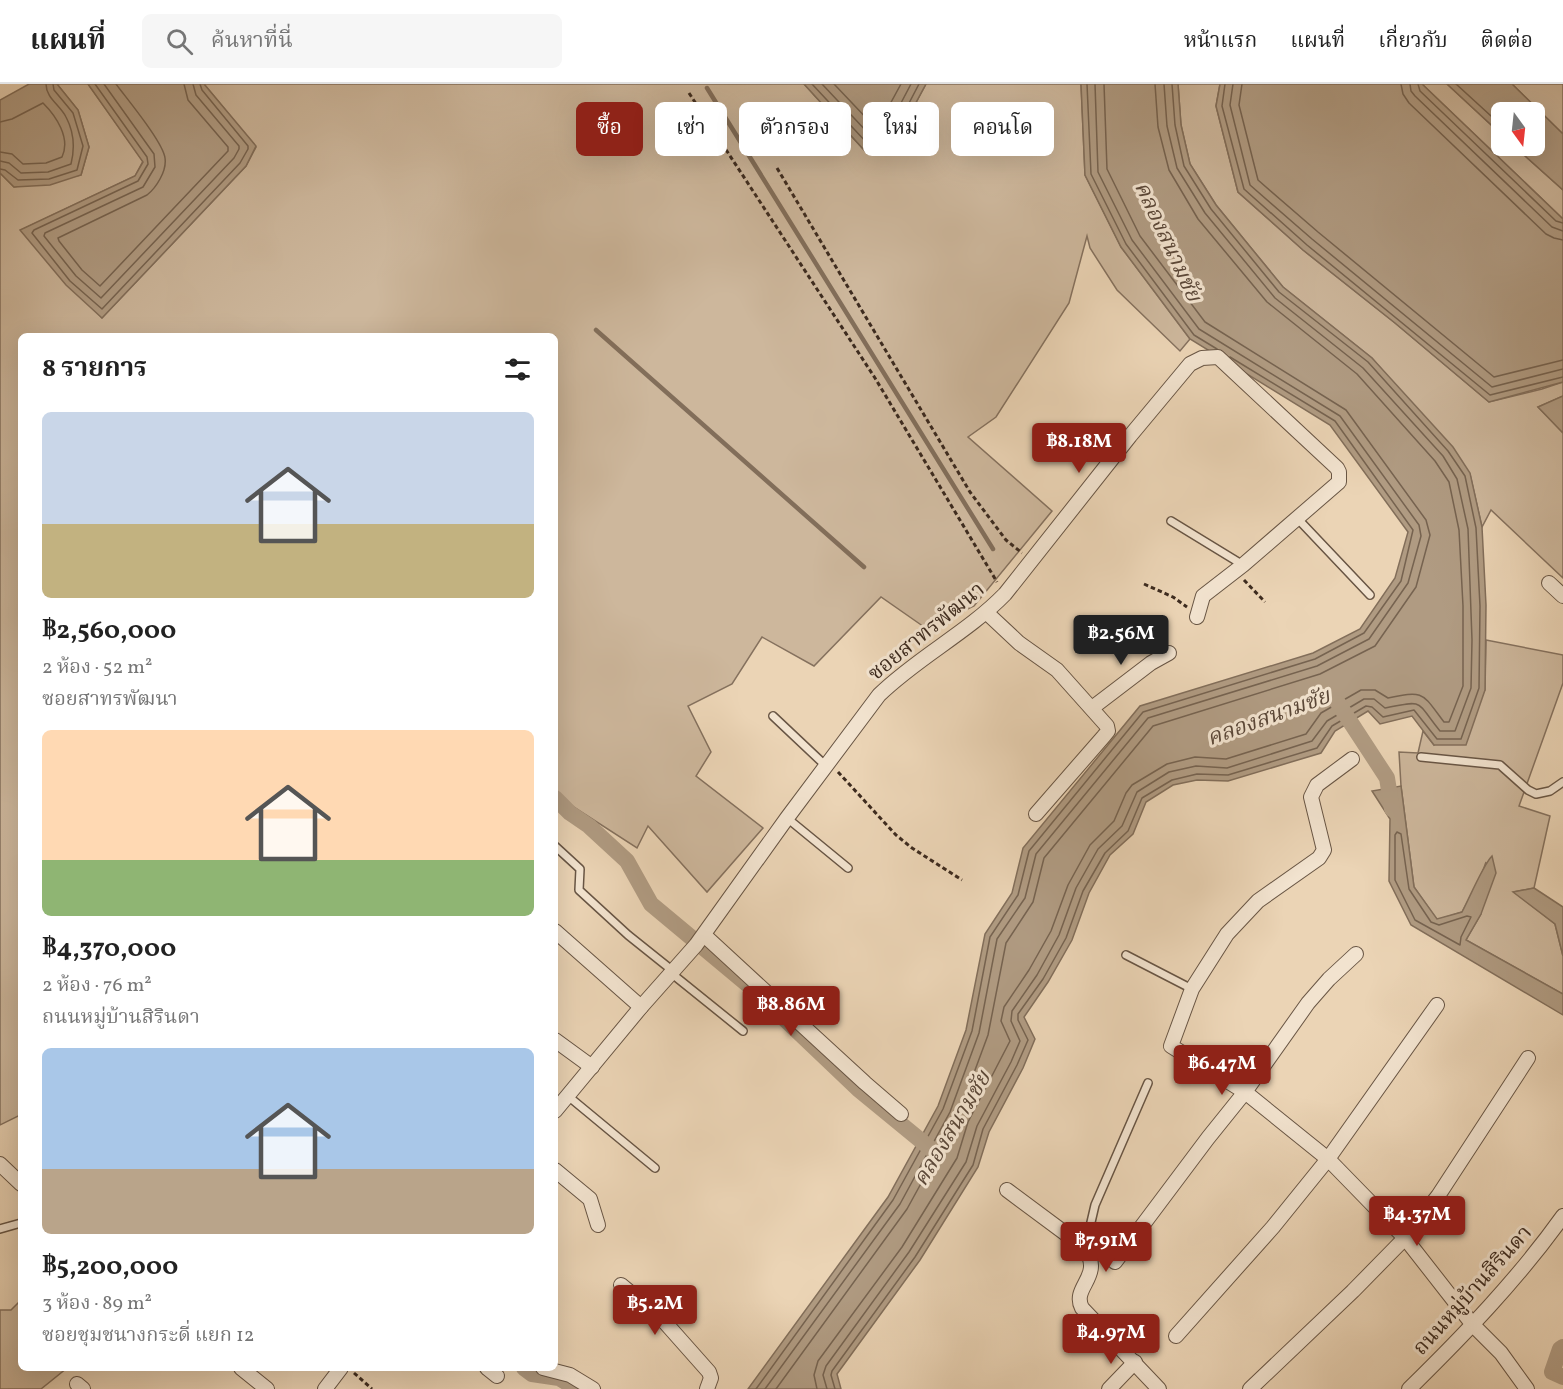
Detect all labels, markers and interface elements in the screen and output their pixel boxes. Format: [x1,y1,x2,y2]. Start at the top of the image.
search box [142,14,562,68]
text: แผนที่ [30,22,106,61]
icon: search [163,25,196,58]
text: ค้นหาที่นี่ [211,26,293,57]
text: หน้าแรก [1184,27,1257,56]
text: แผนที่ [1290,27,1345,56]
text: เกี่ยวกับ [1378,27,1448,56]
text: ติดต่อ [1481,27,1533,56]
chip: ซื้อ [576,102,643,156]
chip: เช่า [655,102,727,156]
chip: ตัวกรอง [739,102,851,156]
chip: ใหม่ [863,102,939,156]
chip: คอนโด [951,102,1054,156]
north arrow [1491,102,1545,156]
map controls [1491,102,1545,156]
water label: คลองสนามชัย [1125,177,1209,309]
text: 8 รายการ [42,351,147,387]
icon: filters [501,353,534,386]
pin: ฿8.18M [1030,423,1128,474]
text: ฿8.18M [1046,428,1112,456]
icon: home [234,451,342,559]
street label: ซอยสาทรพัฒนา [862,576,991,688]
text: ฿2,560,000 [42,613,176,649]
pin: ฿2.56M [1072,615,1170,666]
text: ฿2.56M [1088,620,1155,648]
text: 2 ห้อง · 52 m² [42,654,152,682]
water label: คลองสนามชัย [1203,681,1337,755]
text: ซอยสาทรพัฒนา [42,686,178,714]
icon: home [234,769,342,877]
text: ฿4,370,000 [42,931,176,967]
text: 2 ห้อง · 76 m² [42,972,152,1000]
pin: ฿8.86M [742,986,840,1037]
text: ฿8.86M [757,991,825,1019]
text: ถนนหมู่บ้านสิรินดา [42,1004,200,1032]
pin: ฿6.47M [1173,1045,1271,1096]
text: ฿6.47M [1188,1050,1256,1078]
water label: คลองสนามชัย [907,1064,1001,1193]
icon: home [234,1087,342,1195]
pin: ฿4.37M [1368,1196,1466,1247]
text: ฿4.37M [1383,1201,1451,1229]
street label: ถนนหมู่บ้านสิรินดา [1407,1220,1539,1362]
pin: ฿7.91M [1057,1222,1155,1273]
text: ฿7.91M [1075,1227,1137,1255]
text: ฿5,200,000 [42,1249,178,1285]
pin: ฿5.2M [613,1285,697,1336]
text: 3 ห้อง · 89 m² [42,1290,152,1318]
text: ฿5.2M [627,1290,683,1318]
pin: ฿4.97M [1062,1314,1160,1365]
text: ฿4.97M [1077,1319,1145,1347]
text: ซอยชุมชนางกระดี่ แยก 12 [42,1322,254,1350]

